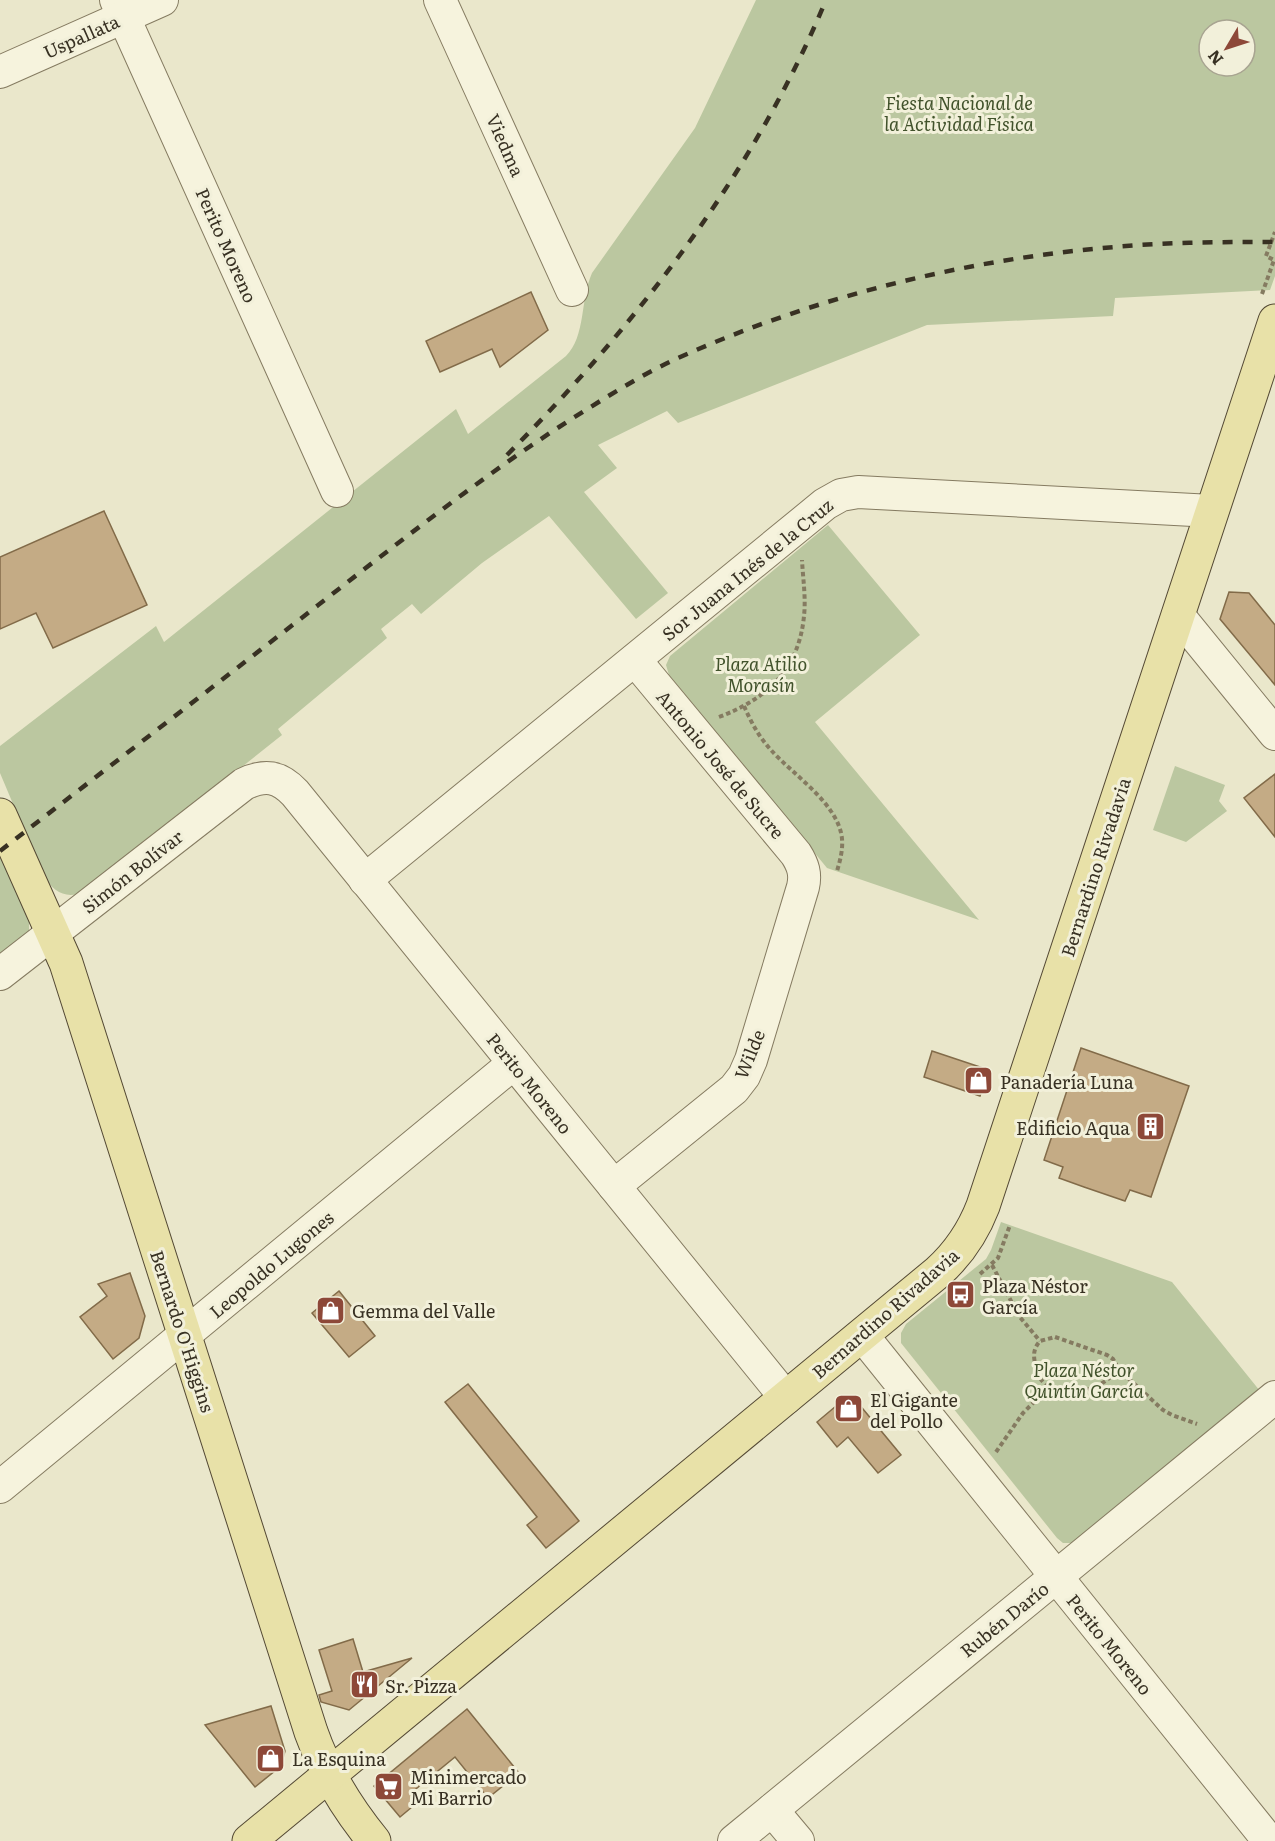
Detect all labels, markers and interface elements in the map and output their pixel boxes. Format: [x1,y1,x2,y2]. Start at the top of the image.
street label: Uspallata [39,7,124,65]
north arrow [1197,18,1257,78]
text: N [1201,45,1228,71]
park label: Fiesta Nacional de la Actividad Física [884,89,1035,137]
street label: Viedma [480,109,532,181]
street label: Perito Moreno [190,183,264,307]
street label: Sor Juana Inés de la Cruz [656,491,839,647]
park label: Plaza Atilio Morasín [715,650,807,698]
street label: Antonio José de Sucre [651,684,791,844]
street label: Bernardino Rivadavia [1053,774,1137,960]
street label: Simón Bolívar [76,822,189,919]
street label: Wilde [727,1025,771,1083]
street label: Perito Moreno [481,1027,579,1139]
shop icon: Panadería Luna [963,1065,995,1097]
place label: Panadería Luna [1000,1068,1134,1095]
building icon: Edificio Aqua [1135,1111,1167,1143]
place label: Edificio Aqua [1016,1114,1130,1141]
street label: Leopoldo Lugones [203,1204,339,1324]
street label: Bernardino Rivadavia [806,1241,965,1385]
street label: Bernardo O'Higgins [144,1247,222,1415]
place label: Plaza Néstor García [982,1272,1088,1320]
bus stop icon: Plaza Néstor García [945,1279,977,1311]
shop icon: Gemma del Valle [315,1294,347,1326]
place label: Gemma del Valle [352,1297,495,1324]
park label: Plaza Néstor Quintín García [1024,1356,1145,1404]
place label: El Gigante del Pollo [870,1386,958,1434]
shop icon: El Gigante del Pollo [833,1393,865,1425]
street label: Rubén Darío [954,1575,1054,1663]
street label: Perito Moreno [1061,1588,1159,1700]
restaurant icon: Sr. Pizza [348,1669,380,1701]
place label: Sr. Pizza [385,1672,457,1699]
shop icon: La Esquina [255,1742,287,1774]
place label: La Esquina [292,1745,386,1772]
place label: Minimercado Mi Barrio [410,1763,527,1811]
supermarket icon: Minimercado Mi Barrio [373,1770,405,1802]

